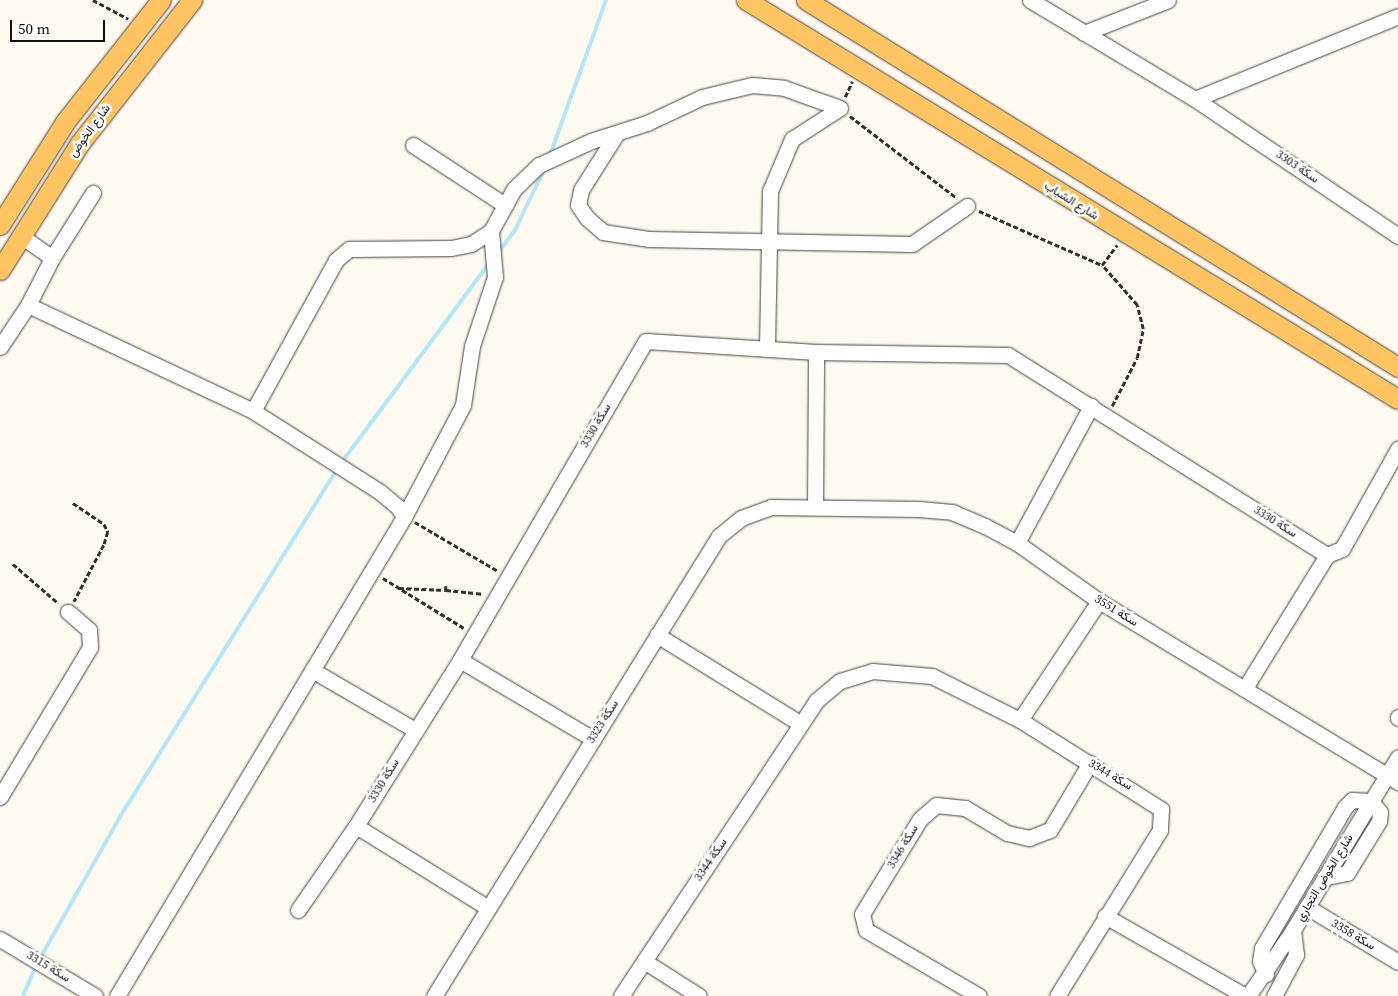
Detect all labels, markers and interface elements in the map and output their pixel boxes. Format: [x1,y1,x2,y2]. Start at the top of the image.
scale bar [12,10,108,42]
text: 50 m [18,18,50,39]
street label: شارع الخوض [66,102,114,160]
street label: سكة 3303 [1273,147,1321,187]
street label: شارع الشباب [1041,179,1101,223]
street label: سكة 3330 [578,401,614,451]
street label: سكة 3330 [1251,503,1299,541]
street label: سكة 3551 [1092,592,1140,630]
street label: سكة 3323 [584,698,622,746]
street label: سكة 3330 [365,756,403,806]
street label: سكة 3344 [1085,756,1135,794]
street label: سكة 3346 [884,822,922,872]
street label: شارع الخوض التجاري [1293,832,1357,924]
street label: سكة 3344 [691,836,731,884]
street label: سكة 3358 [1328,916,1378,954]
street label: سكة 3315 [23,948,73,986]

